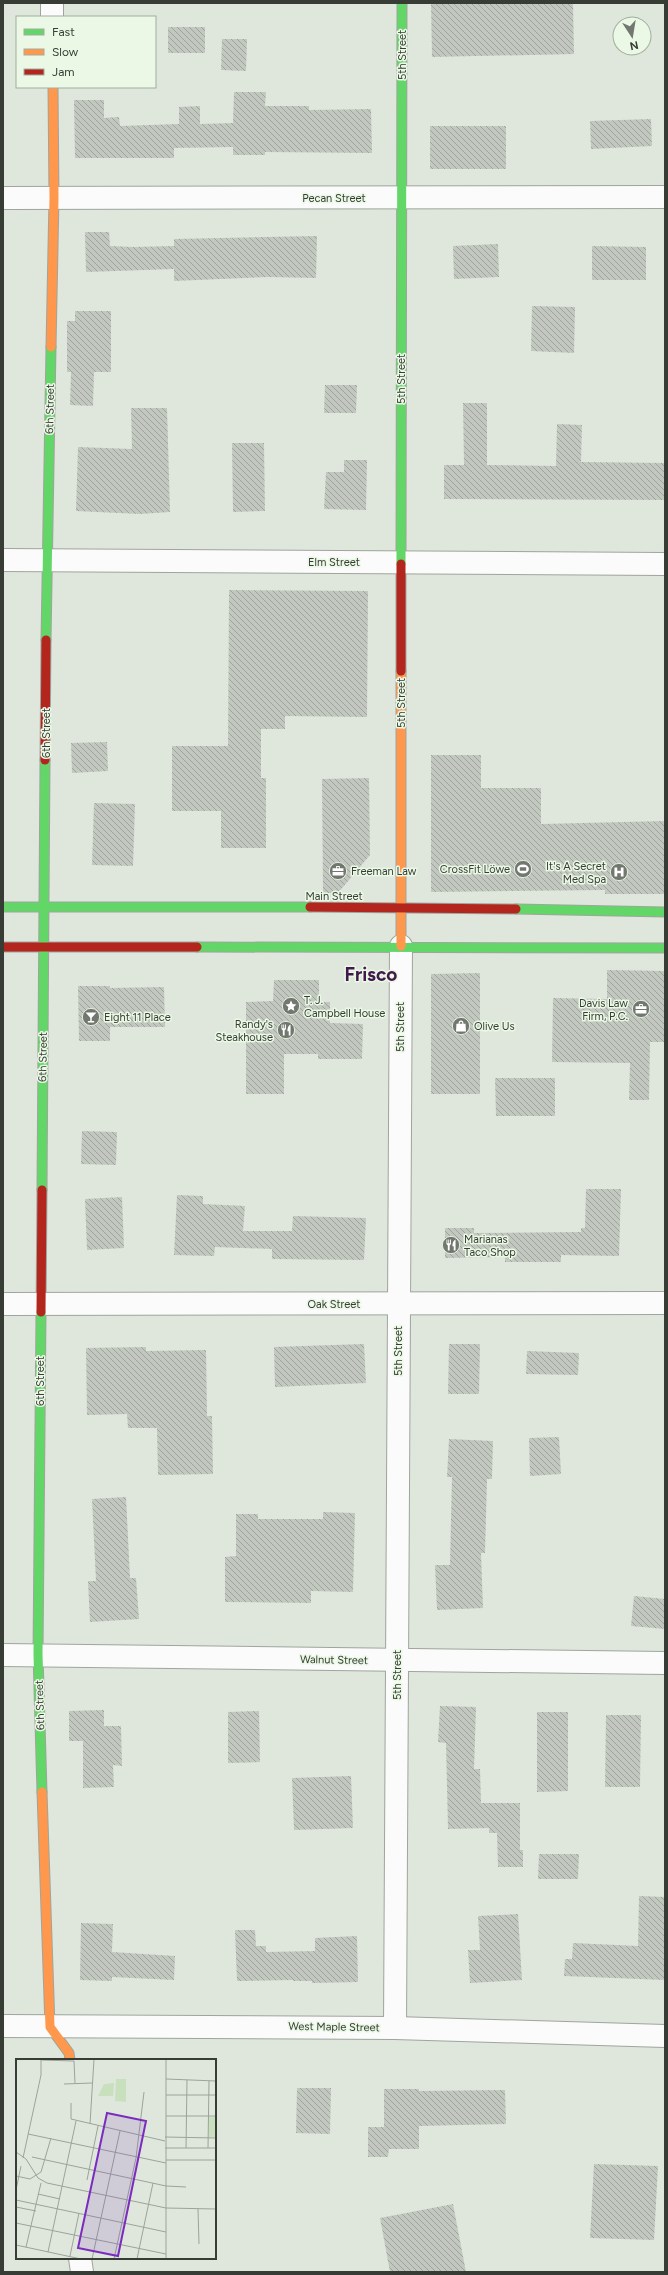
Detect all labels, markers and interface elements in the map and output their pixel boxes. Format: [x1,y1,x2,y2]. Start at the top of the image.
legend [16,16,156,88]
north arrow [612,16,652,56]
text: Fast [52,25,75,39]
street label: 5th Street [396,30,409,80]
text: N [628,38,639,53]
text: Slow [52,45,79,59]
text: Jam [52,65,75,79]
street label: Pecan Street [302,192,366,205]
street label: 5th Street [395,354,408,404]
street label: 6th Street [43,384,57,434]
street label: Elm Street [308,556,360,569]
street label: 5th Street [395,678,408,728]
street label: 6th Street [40,708,53,758]
sports icon: CrossFit Löwe [513,859,533,879]
place label: It's A Secret Med Spa [546,860,606,886]
office icon: Freeman Law [328,861,348,881]
hospital icon: It's A Secret Med Spa [609,862,629,882]
place label: CrossFit Löwe [440,863,510,876]
place label: Freeman Law [351,865,417,878]
street label: Main Street [305,890,363,903]
district label: Frisco [345,963,397,986]
place label: T. J. Campbell House [304,994,385,1020]
place icon: T. J. Campbell House [281,996,301,1016]
place label: Davis Law Firm, P.C. [579,997,628,1023]
office icon: Davis Law Firm, P.C. [631,999,651,1019]
street label: 5th Street [394,1002,407,1052]
bar icon: Eight 11 Place [81,1007,101,1027]
place label: Eight 11 Place [104,1011,171,1024]
shop icon: Olive Us [451,1016,471,1036]
place label: Randy's Steakhouse [215,1018,273,1044]
restaurant icon: Randy's Steakhouse [276,1020,296,1040]
place label: Olive Us [474,1020,515,1033]
street label: 6th Street [36,1032,50,1082]
place label: Marianas Taco Shop [464,1233,516,1259]
restaurant icon: Marianas Taco Shop [441,1235,461,1255]
street label: Oak Street [308,1298,361,1311]
street label: 5th Street [392,1326,405,1376]
street label: 6th Street [34,1356,47,1406]
street label: 5th Street [391,1650,404,1700]
street label: Walnut Street [300,1653,368,1667]
street label: 6th Street [33,1680,47,1730]
street label: West Maple Street [288,2020,380,2034]
inset map [16,2059,216,2259]

